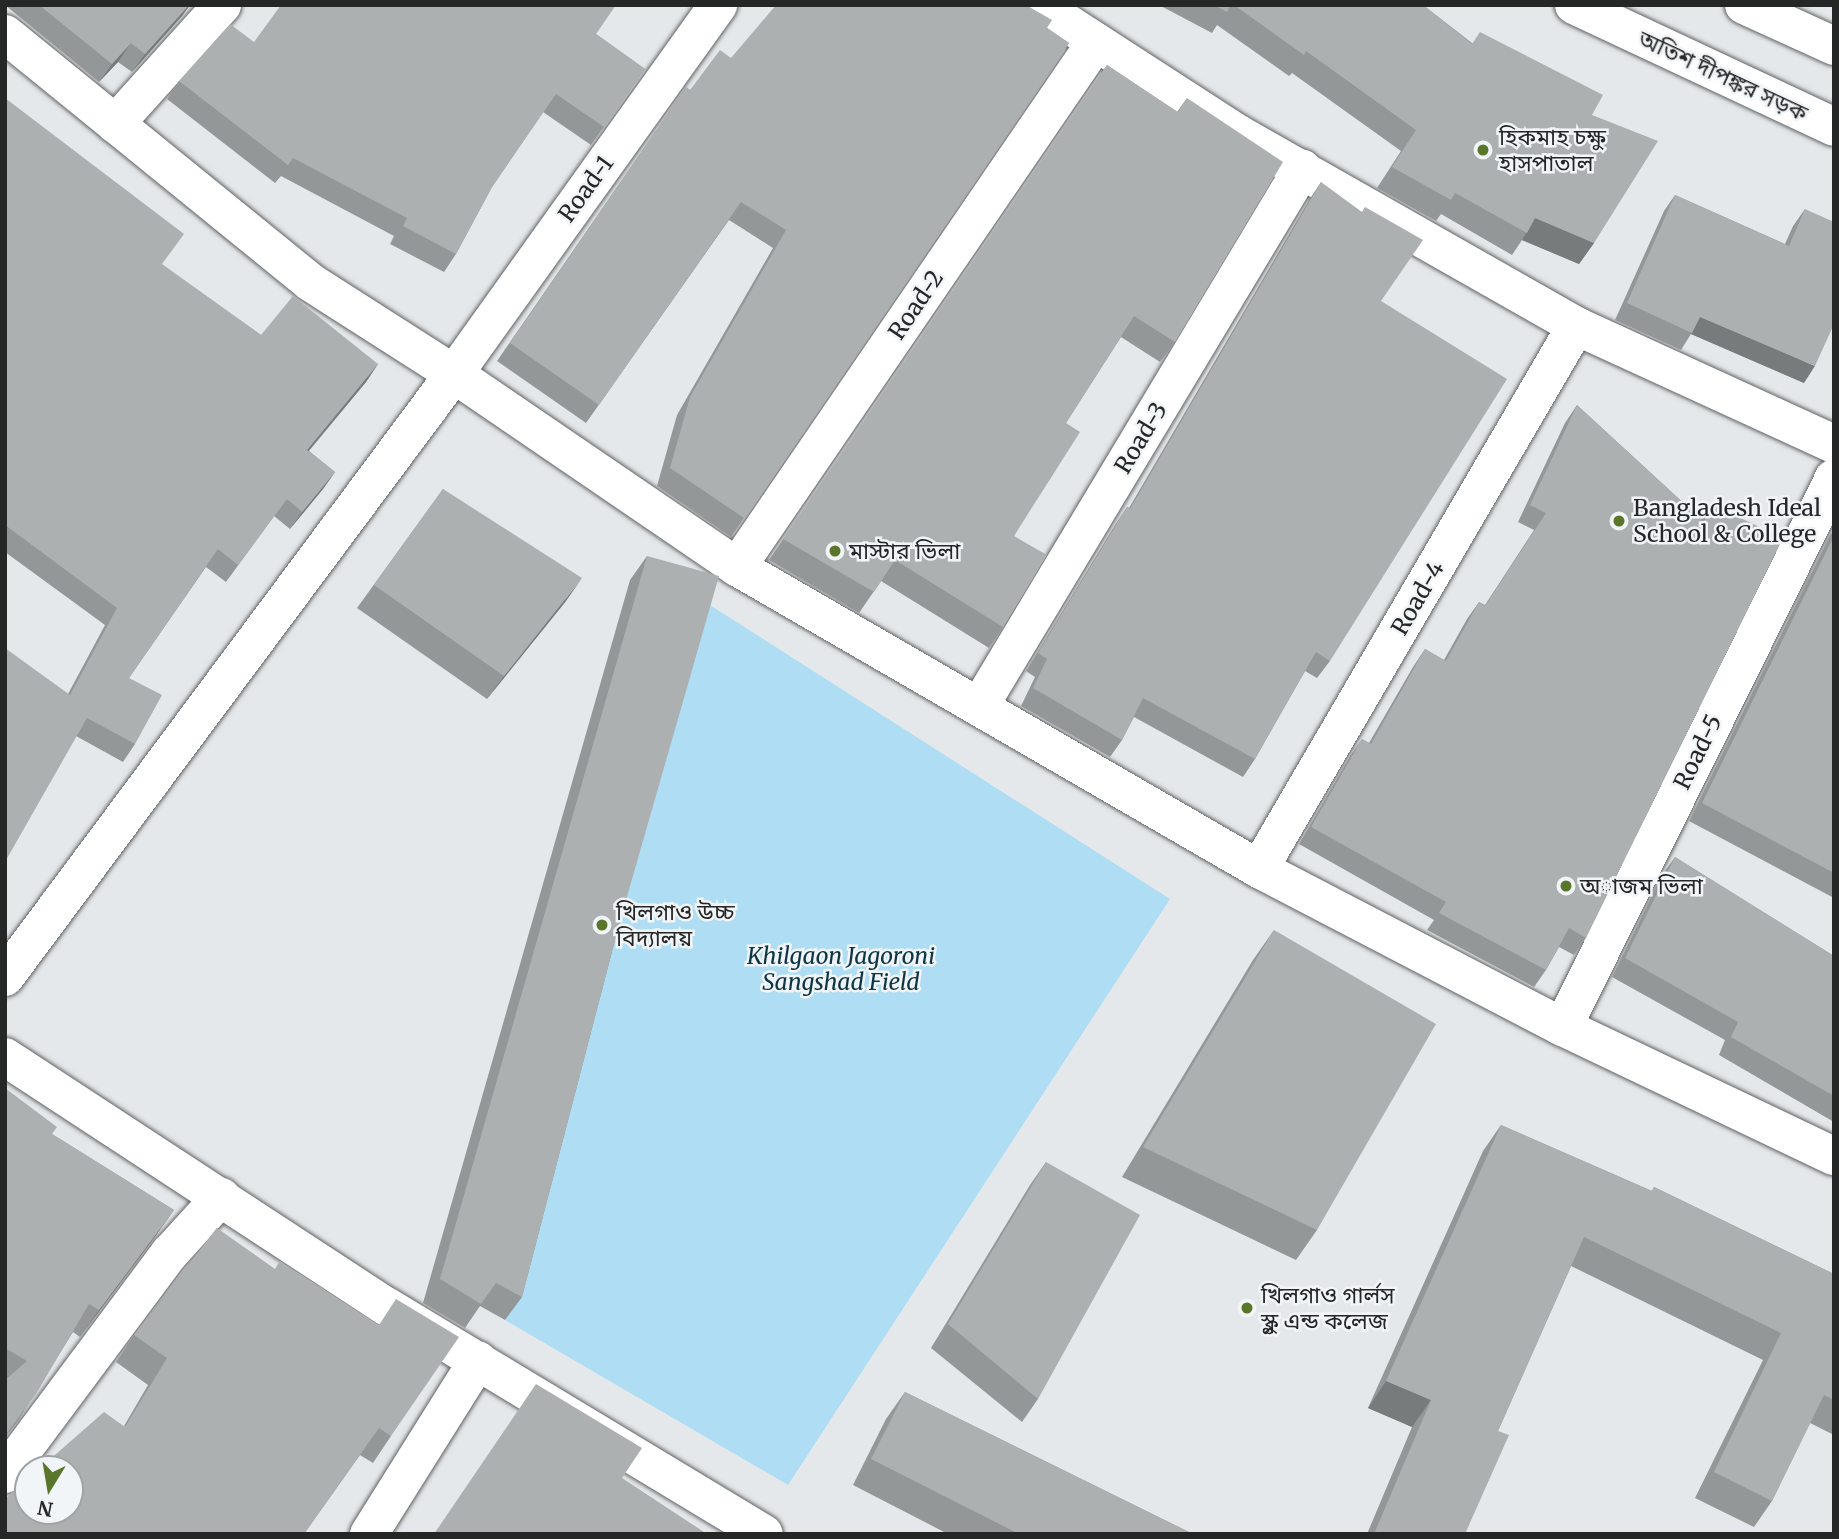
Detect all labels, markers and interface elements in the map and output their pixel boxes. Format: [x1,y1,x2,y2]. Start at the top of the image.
street label: অতিশ দীপঙ্কর সড়ক [1634,25,1812,127]
place label: হিকমাহ চক্ষু হাসপাতাল [1499,123,1606,177]
marker: হিকমাহ চক্ষু হাসপাতাল [1473,140,1493,160]
street label: Road-1 [553,150,619,228]
street label: Road-2 [883,265,949,345]
street label: Road-3 [1109,397,1173,479]
place label: Bangladesh Ideal School & College [1633,494,1821,548]
marker: Bangladesh Ideal School & College [1611,513,1627,529]
place label: মাস্টার ভিলা [849,537,960,565]
marker: মাস্টার ভিলা [827,543,843,559]
street label: Road-4 [1386,556,1450,640]
street label: Road-5 [1668,710,1728,794]
place label: অাজম ভিলা [1580,872,1703,900]
marker: অাজম ভিলা [1558,878,1574,894]
place label: খিলগাও উচ্চ বিদ্যালয় [616,898,735,952]
marker: খিলগাও উচ্চ বিদ্যালয় [594,917,610,933]
park label: Khilgaon Jagoroni Sangshad Field [747,942,935,996]
place label: খিলগাও গার্লস স্কুল এন্ড কলেজ [1261,1281,1395,1335]
marker: খিলগাও গার্লস স্কুল এন্ড কলেজ [1239,1300,1255,1316]
north arrow [14,1455,84,1525]
text: N [36,1495,55,1522]

